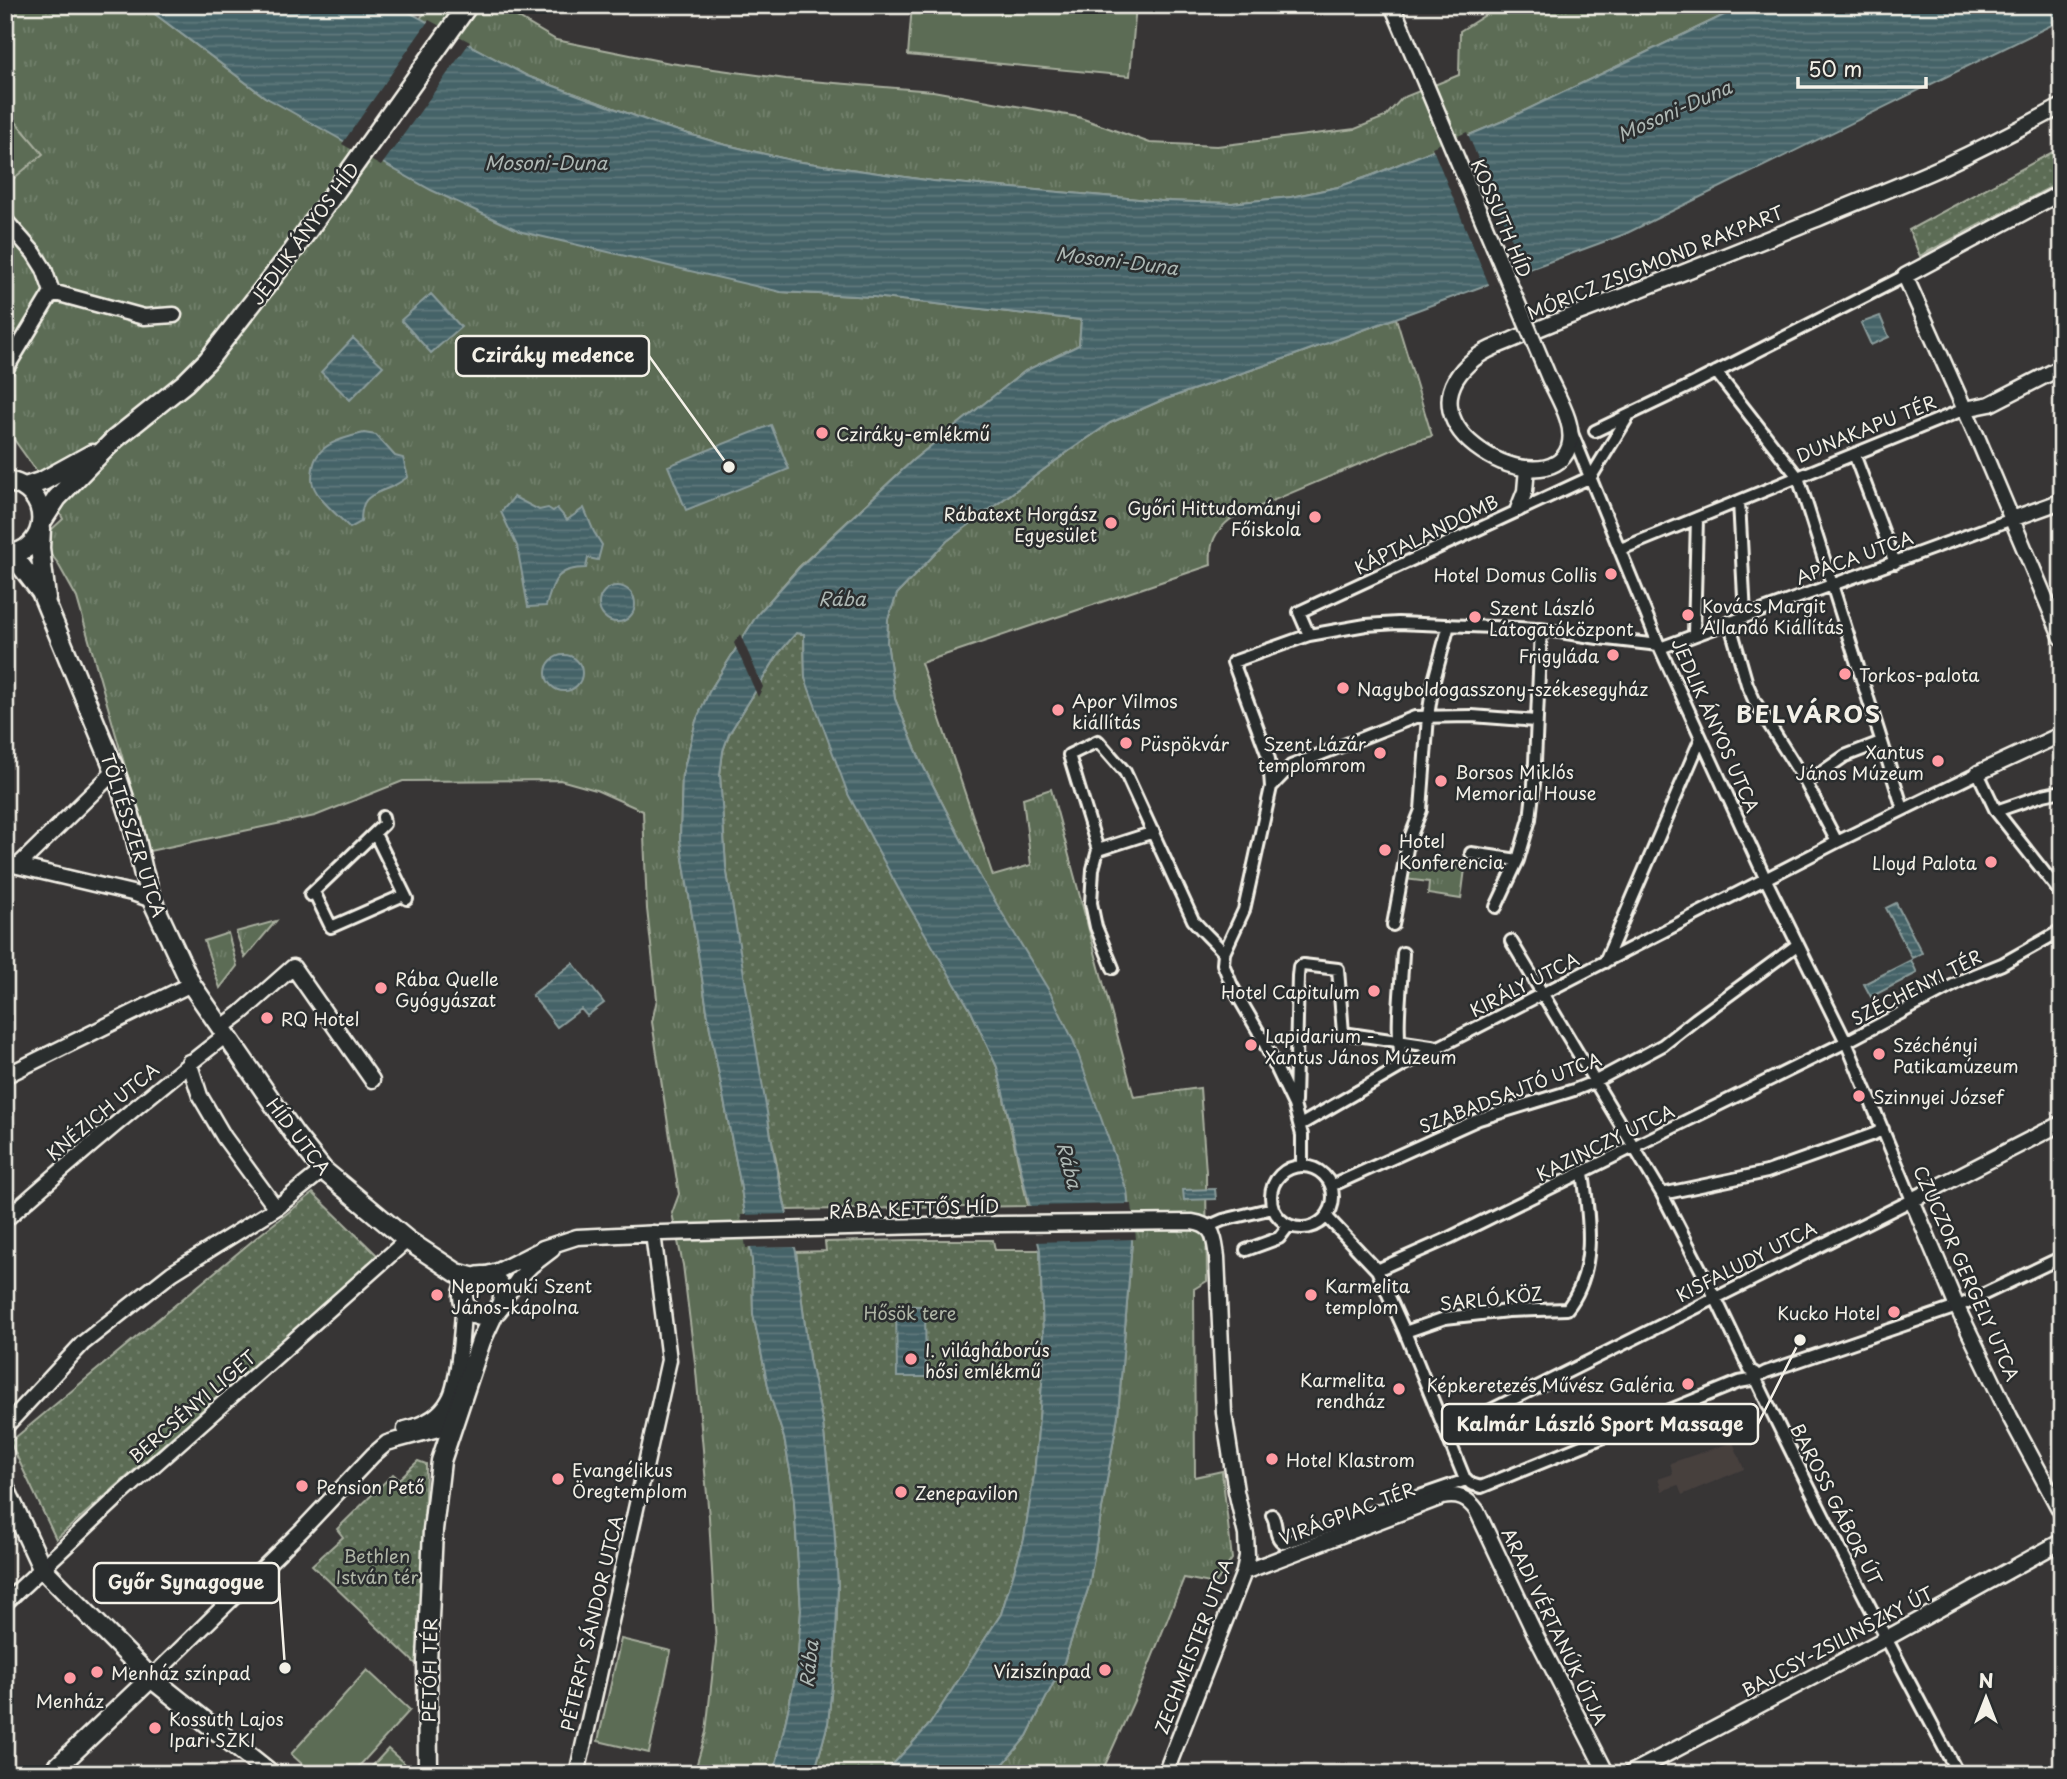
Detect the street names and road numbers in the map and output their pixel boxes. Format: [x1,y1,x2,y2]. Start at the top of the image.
street label: KOSSUTH HÍD [1465,155,1539,281]
street label: JEDLIK ÁNYOS HÍD [243,156,365,310]
street label: MÓRICZ ZSIGMOND RAKPART [1523,198,1788,326]
street label: DUNAKAPU TÉR [1792,388,1940,468]
street label: KÁPTALANDOMB [1349,487,1503,581]
street label: APÁCA UTCA [1791,523,1917,591]
street label: JEDLIK ÁNYOS UTCA [1665,633,1767,817]
street label: TÖLTÉSSZER UTCA [95,750,173,921]
street label: SZÉCHENYI TÉR [1846,942,1986,1032]
street label: KIRÁLY UTCA [1465,945,1583,1023]
street label: SZABADSAJTÓ UTCA [1415,1045,1605,1139]
street label: KNÉZICH UTCA [40,1056,164,1166]
street label: HÍD UTCA [260,1092,338,1180]
street label: KAZINCZY UTCA [1531,1097,1679,1187]
street label: CZUCZOR GERGELY UTCA [1907,1161,2027,1385]
street label: RÁBA KETTŐS HÍD [828,1192,1000,1224]
street label: KISFALUDY UTCA [1671,1214,1821,1308]
street label: SARLÓ KÖZ [1438,1279,1544,1317]
street label: BERCSÉNYI LIGET [123,1343,262,1469]
street label: BAROSS GÁBOR ÚT [1784,1418,1890,1590]
street label: VIRÁGPIAC TÉR [1275,1475,1419,1551]
street label: PÉTERFY SÁNDOR UTCA [553,1513,629,1733]
street label: ARADI VÉRTANÚK ÚTJA [1495,1523,1615,1729]
street label: ZECHMEISTER UTCA [1147,1554,1239,1738]
street label: BAJCSY-ZSILINSZKY ÚT [1736,1579,1938,1703]
street label: PETŐFI TÉR [415,1617,443,1723]

